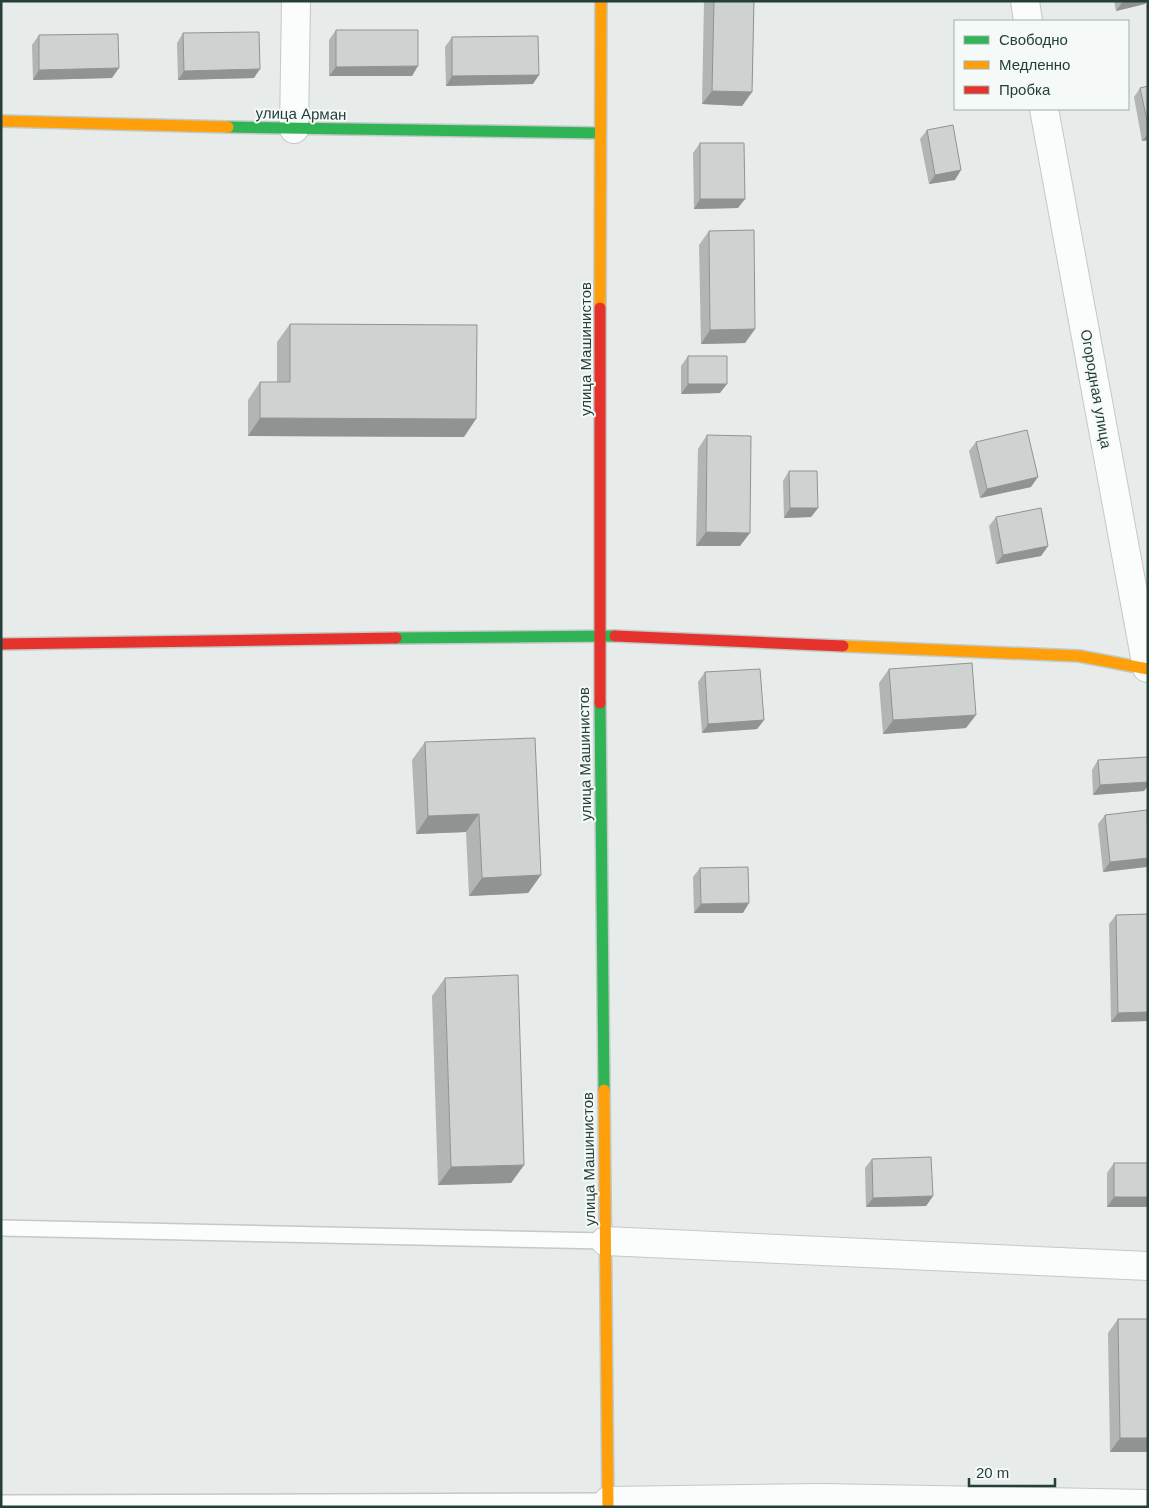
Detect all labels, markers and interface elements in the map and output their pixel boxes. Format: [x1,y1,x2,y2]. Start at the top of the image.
legend [954,20,1129,110]
text: Свободно [999,31,1068,48]
text: Медленно [999,56,1070,73]
text: Пробка [999,81,1051,98]
street label: улица Арман [256,104,347,123]
street label: улица Машинистов [577,282,594,416]
street label: Огородная улица [1078,328,1115,450]
street label: улица Машинистов [575,687,594,821]
street label: улица Машинистов [579,1092,598,1226]
scale bar [969,1456,1055,1488]
text: 20 m [976,1464,1009,1481]

